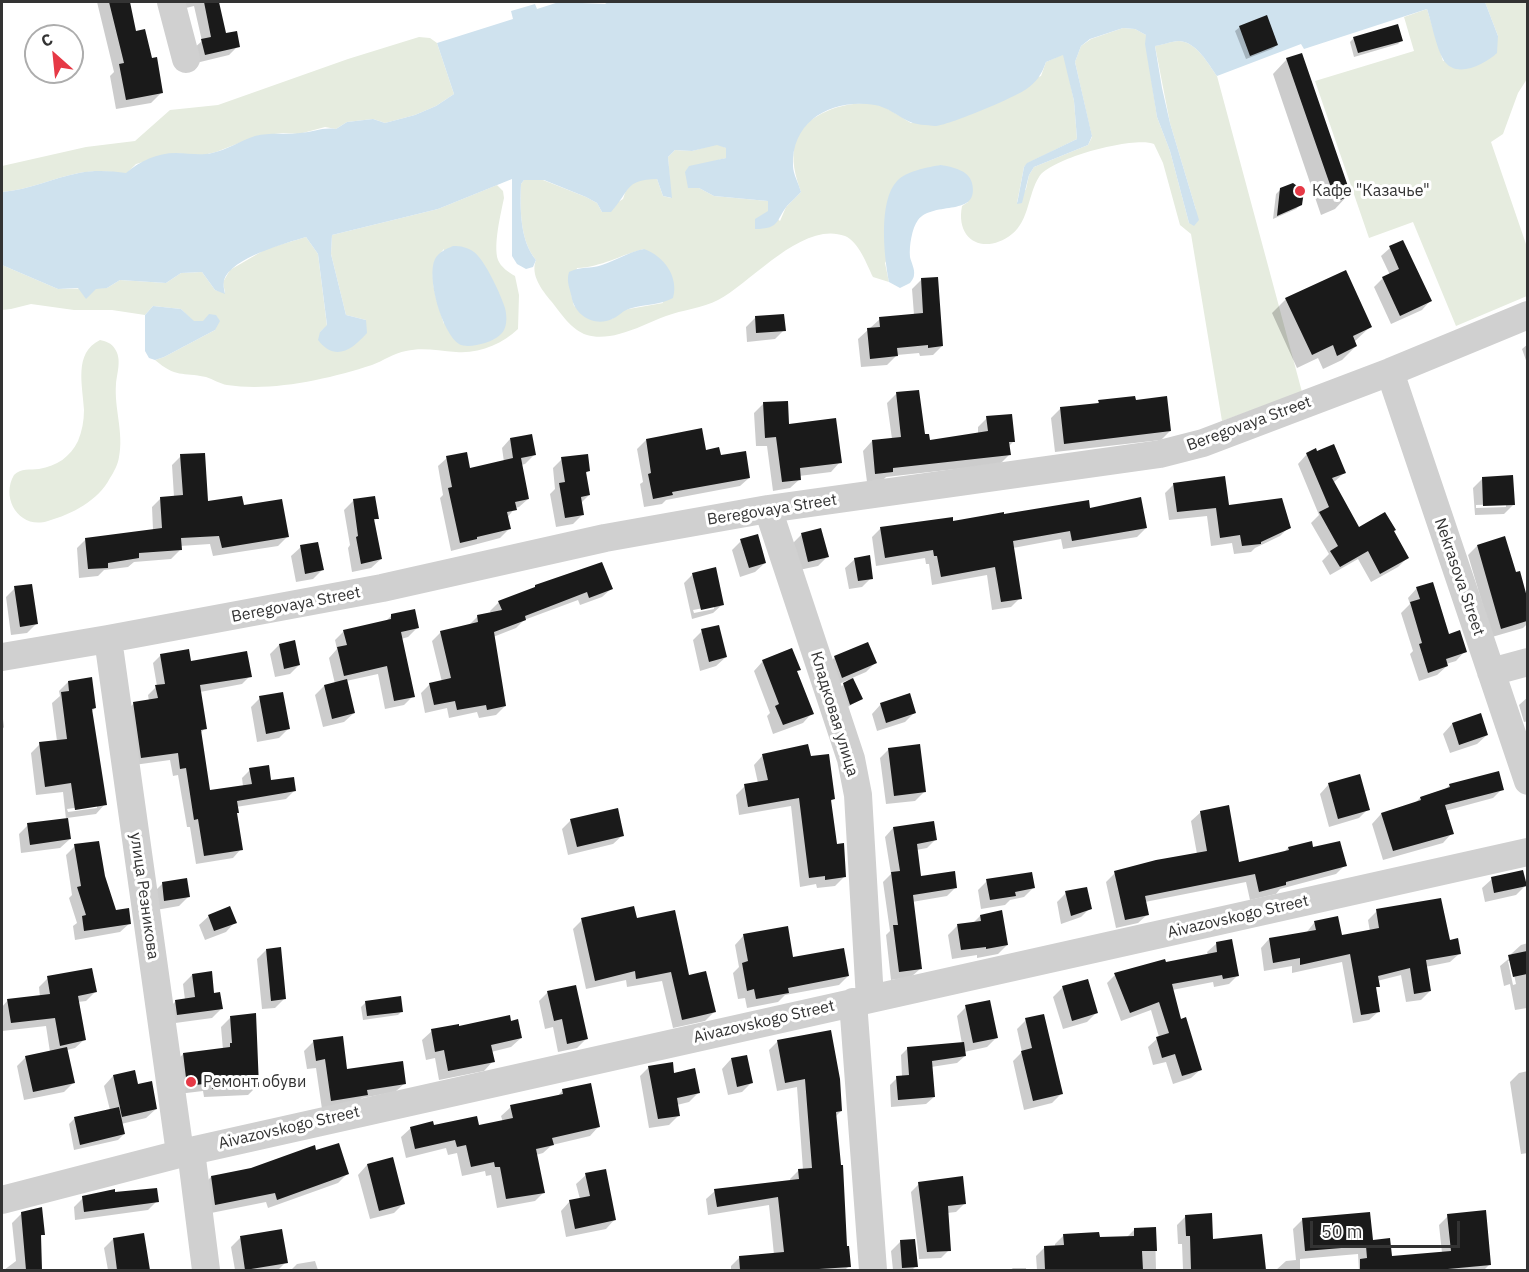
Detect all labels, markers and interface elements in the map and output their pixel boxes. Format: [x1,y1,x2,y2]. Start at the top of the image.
north arrow [24,24,84,84]
text: С [38,28,56,51]
place label: Кафе "Казачье" [1312,181,1430,201]
marker: Кафе "Казачье" [1293,184,1307,198]
street label: Beregovaya Street [1184,393,1314,455]
street label: Beregovaya Street [706,490,838,530]
street label: Nekrasova Street [1430,516,1488,638]
street label: Beregovaya Street [230,583,362,627]
street label: Кладковая улица [806,649,862,779]
street label: улица Резникова [126,831,162,961]
street label: Aivazovskogo Street [1165,891,1311,943]
street label: Aivazovskogo Street [691,996,837,1048]
place label: Ремонт обуви [203,1072,306,1092]
marker: Ремонт обуви [184,1075,198,1089]
street label: Aivazovskogo Street [216,1102,362,1154]
scale bar [1313,1209,1463,1247]
text: 50 m [1321,1220,1363,1243]

